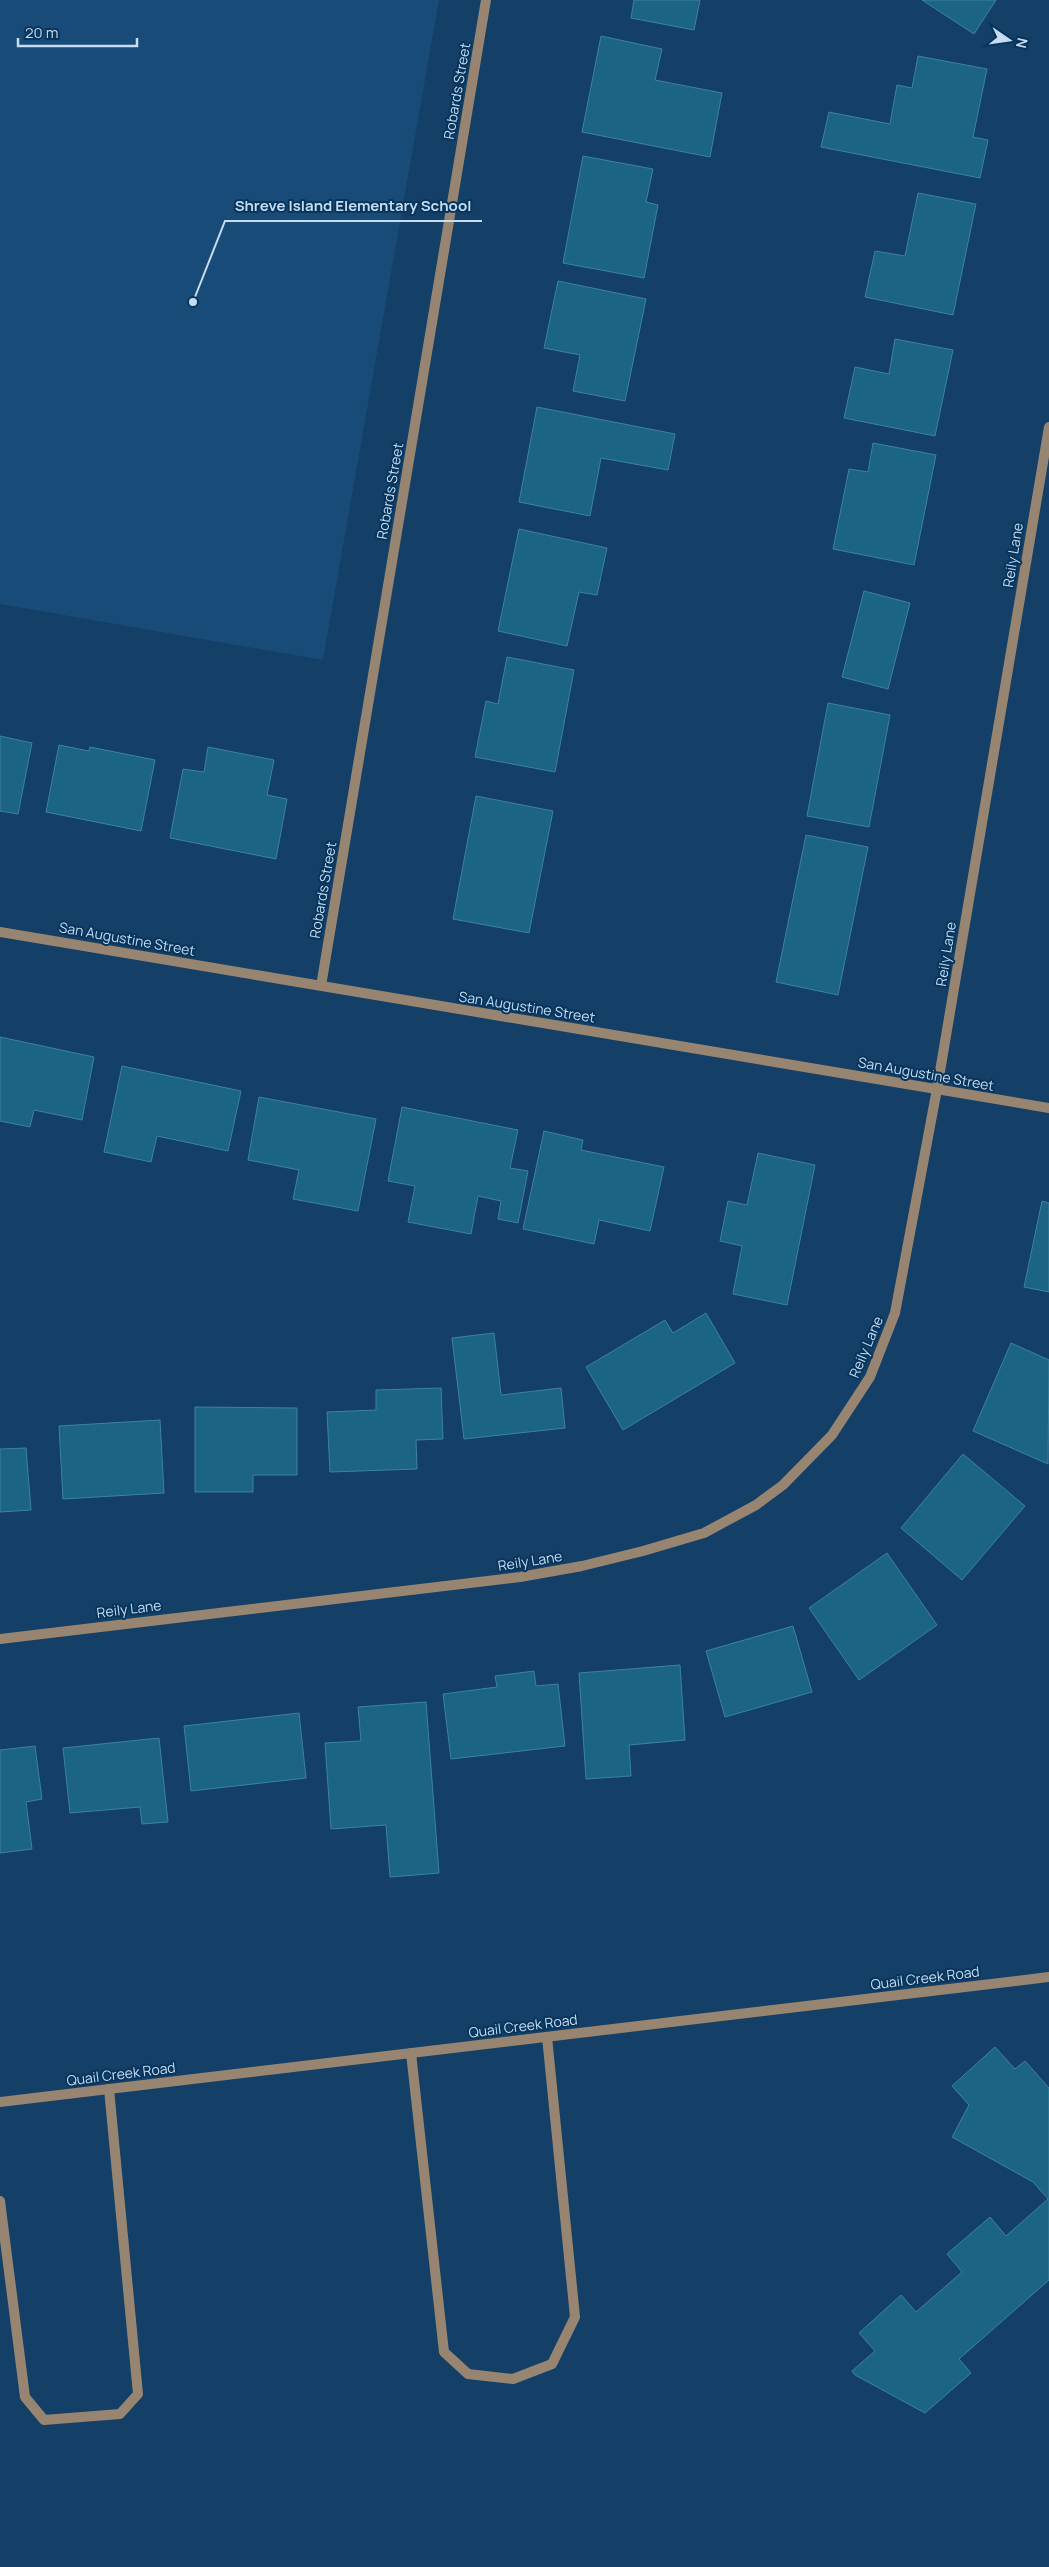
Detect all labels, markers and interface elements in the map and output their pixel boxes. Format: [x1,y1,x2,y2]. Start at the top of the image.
scale bar [18,15,136,47]
north arrow [984,15,1034,65]
text: 20 m [25,22,58,43]
text: N [1012,36,1033,50]
street label: Robards Street [439,41,474,141]
callout: Shreve Island Elementary School [225,191,482,221]
text: Shreve Island Elementary School [235,195,471,216]
street label: Robards Street [372,441,407,541]
street label: Reily Lane [998,521,1027,589]
street label: Robards Street [305,840,340,940]
street label: San Augustine Street [58,917,197,960]
street label: Reily Lane [931,920,960,988]
street label: San Augustine Street [457,986,597,1027]
street label: San Augustine Street [857,1052,996,1095]
street label: Reily Lane [844,1313,887,1380]
street label: Reily Lane [496,1546,564,1575]
street label: Reily Lane [95,1595,162,1622]
street label: Quail Creek Road [869,1961,981,1994]
street label: Quail Creek Road [467,2009,579,2042]
street label: Quail Creek Road [65,2057,177,2090]

